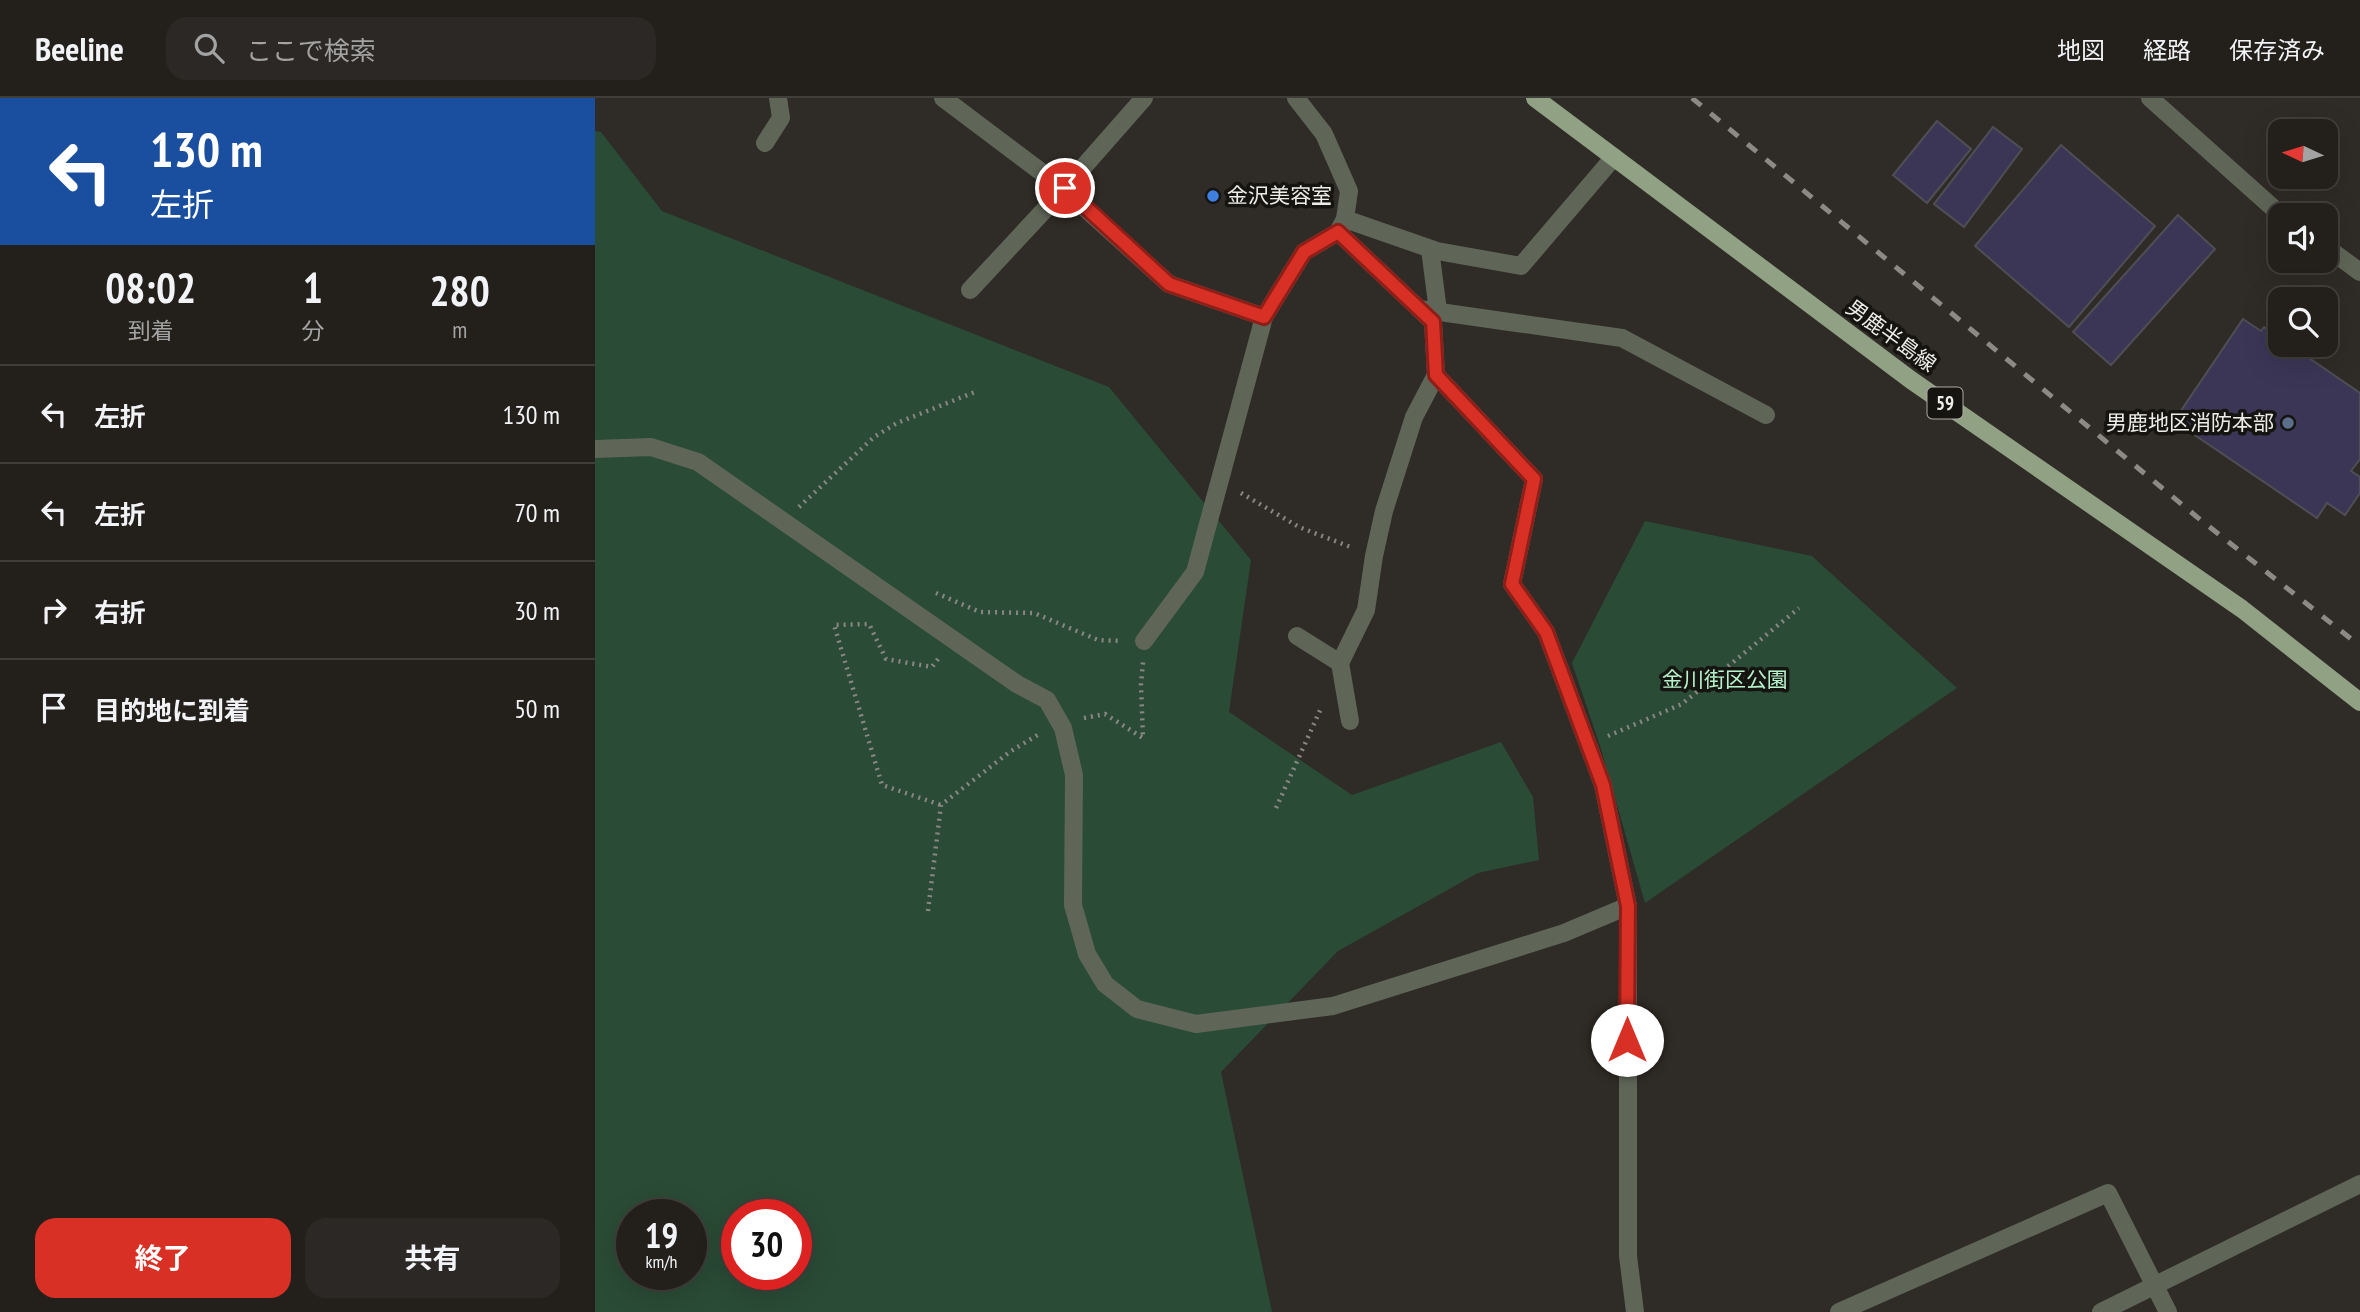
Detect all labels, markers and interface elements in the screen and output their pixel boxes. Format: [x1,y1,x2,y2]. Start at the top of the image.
search box [166,17,656,80]
text: Beeline [35,27,124,70]
icon: search [190,29,228,67]
text: ここで検索 [246,34,376,67]
text: 地図 [2057,35,2105,66]
text: 経路 [2143,35,2191,66]
text: 保存済み [2229,35,2325,66]
text: 130 m [150,117,263,181]
north arrow [2268,119,2338,189]
map controls [2268,119,2338,357]
icon: left [35,126,126,217]
pin [1035,158,1095,218]
icon: arrive [1046,169,1084,207]
place label: 金沢美容室 [1227,182,1332,209]
text: 左折 [150,183,214,225]
marker: 金沢美容室 [1205,188,1221,204]
button: sound [2268,203,2338,273]
text: 08:02 [105,260,196,315]
text: 1 [303,260,323,315]
text: 280 [430,263,490,318]
button: search [2268,287,2338,357]
street label: 男鹿半島線 [1841,294,1942,377]
text: m [452,315,467,344]
text: 到着 [128,316,174,345]
text: 分 [301,316,324,345]
road number: 59 [1927,388,1963,418]
icon: left [35,395,73,433]
text: 130 m [502,398,560,431]
text: 左折 [94,400,146,433]
place label: 男鹿地区消防本部 [2106,409,2274,436]
marker: 男鹿地区消防本部 [2280,415,2296,431]
icon: left [35,493,73,531]
text: 70 m [514,496,560,529]
text: 左折 [94,498,146,531]
icon: right [35,591,73,629]
text: 30 m [514,594,560,627]
text: 右折 [94,596,146,629]
park label: 金川街区公園 [1662,666,1788,693]
icon: arrive [35,689,73,727]
text: 50 m [514,692,560,725]
text: 目的地に到着 [94,694,250,727]
position arrow [1590,1003,1664,1077]
speed limit sign: 30 [721,1199,812,1290]
text: 19 [645,1212,678,1258]
button: 終了 [35,1218,291,1298]
button: 共有 [305,1218,560,1298]
text: km/h [646,1250,677,1273]

